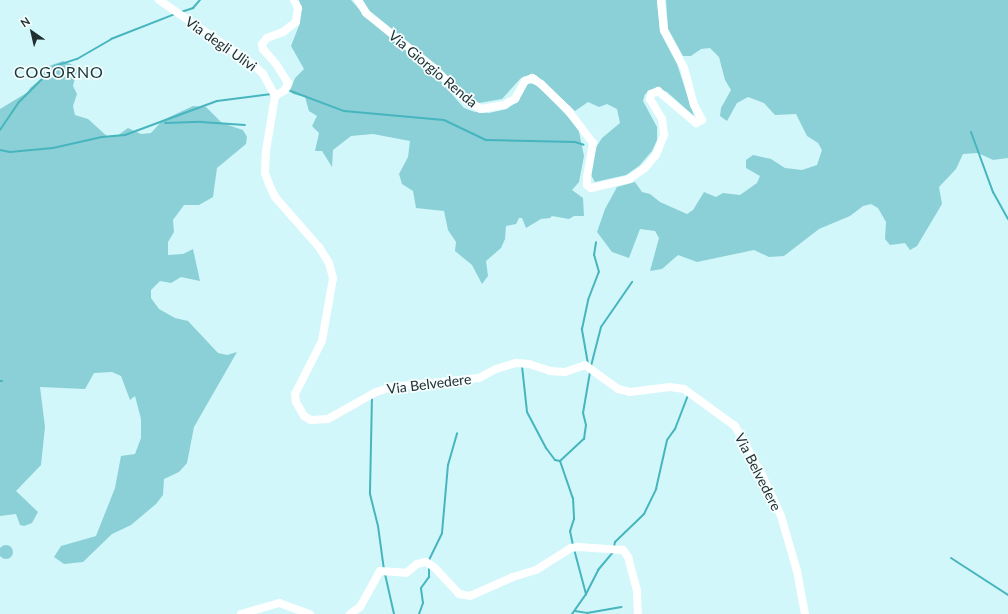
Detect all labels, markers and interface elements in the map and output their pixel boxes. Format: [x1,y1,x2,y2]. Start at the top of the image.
north arrow [12,12,52,52]
street label: Via degli Ulivi [182,13,260,75]
text: N [18,14,32,29]
street label: Via Giorgio Renda [385,27,481,111]
district label: COGORNO [14,62,104,82]
street label: Via Belvedere [386,370,472,398]
street label: Via Belvedere [731,430,785,514]

